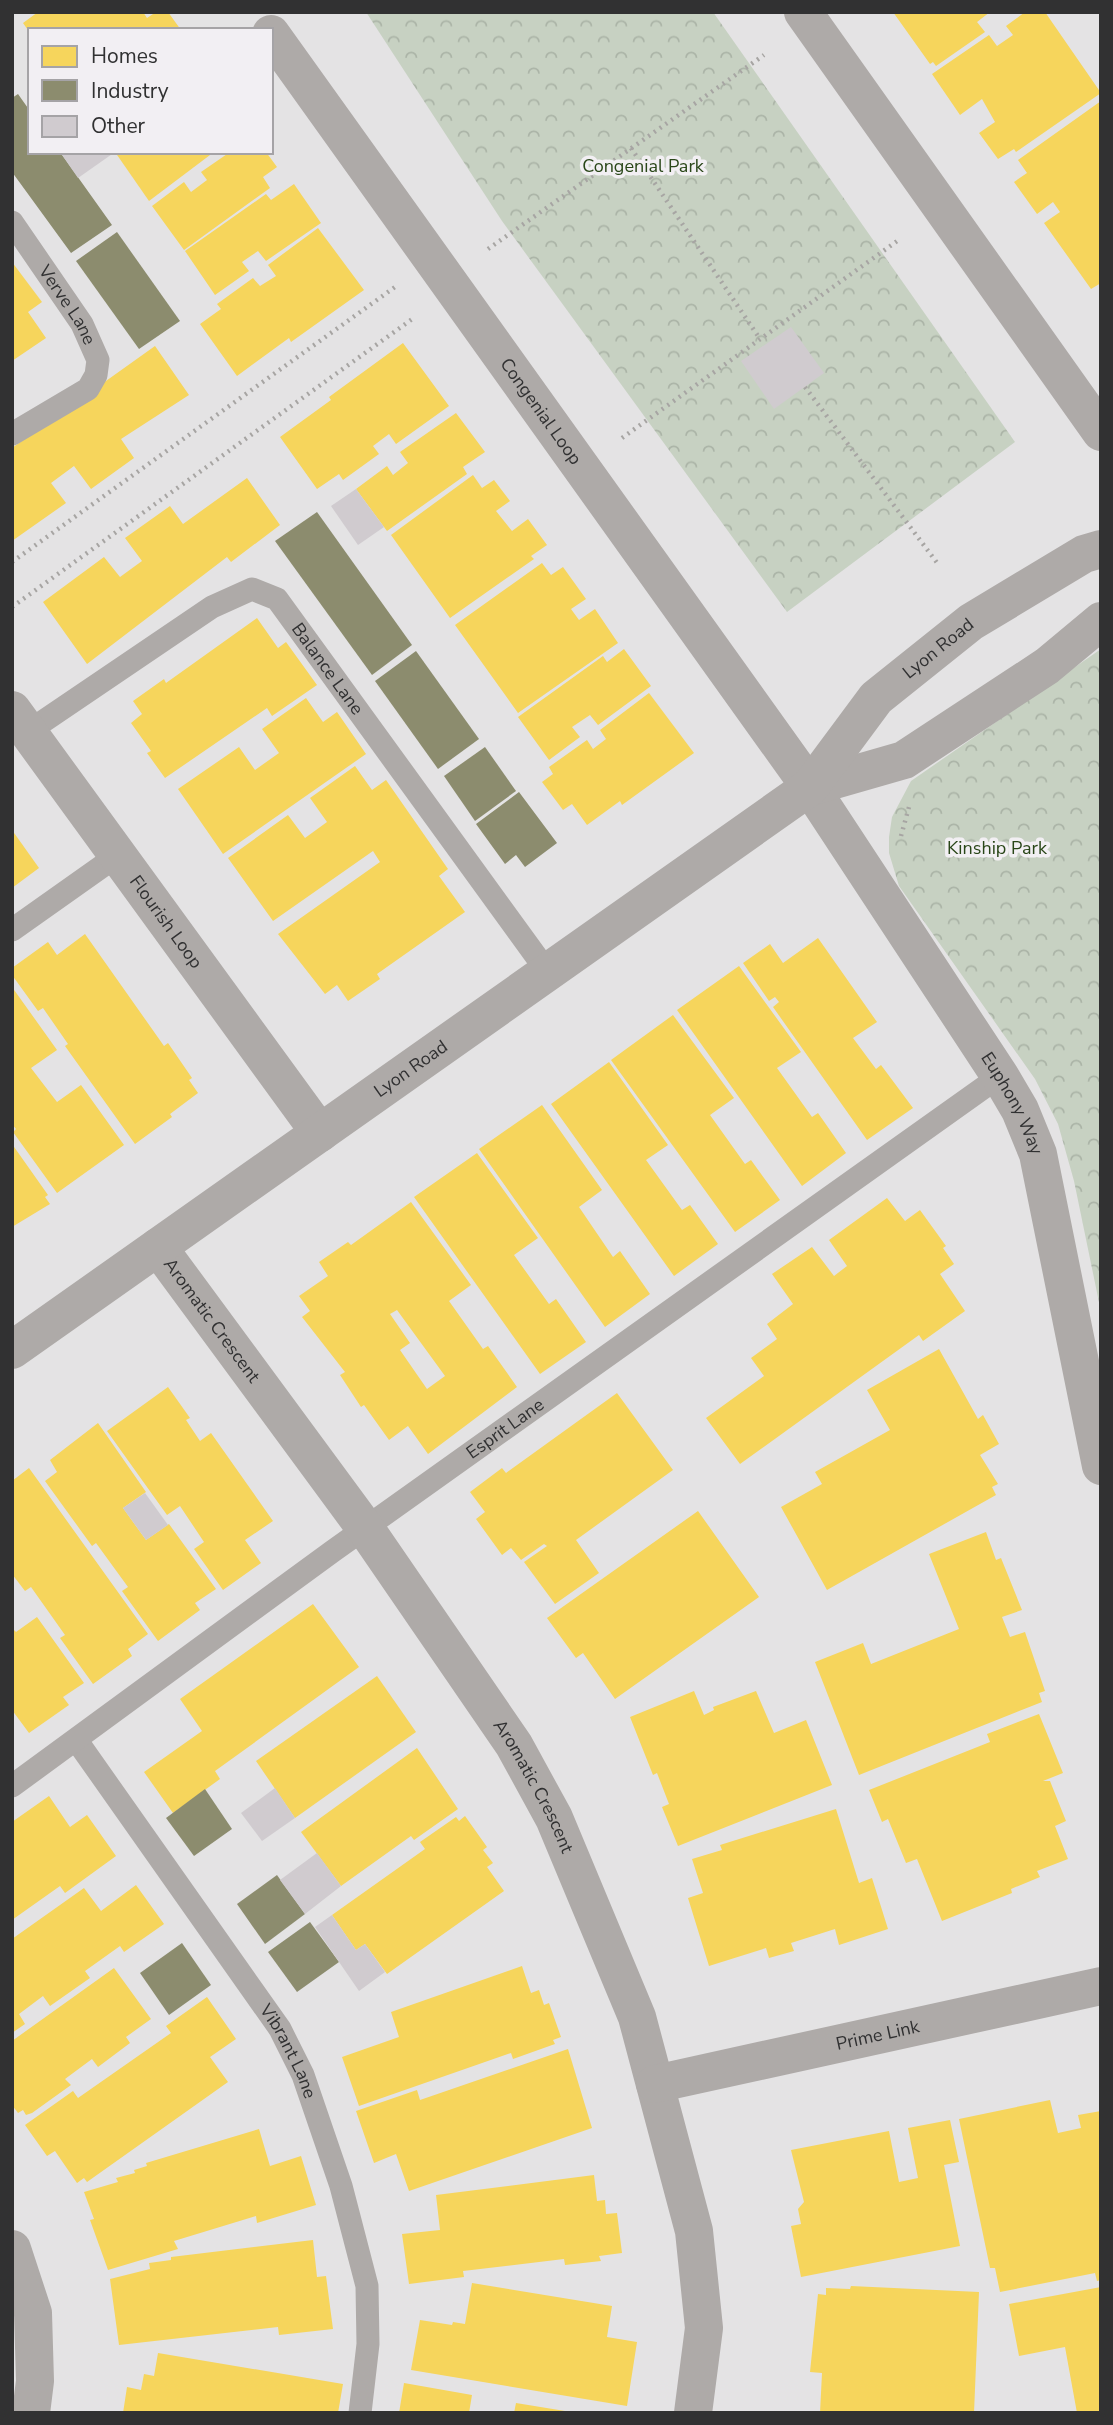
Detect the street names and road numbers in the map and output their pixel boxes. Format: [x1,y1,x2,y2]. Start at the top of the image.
street label: Verve Lane [33,260,102,349]
street label: Congenial Loop [495,353,588,470]
street label: Lyon Road [897,612,979,684]
street label: Balance Lane [286,618,369,720]
street label: Flourish Loop [124,870,208,973]
street label: Lyon Road [369,1034,452,1103]
street label: Euphony Way [975,1047,1049,1159]
street label: Aromatic Crescent [158,1253,266,1388]
street label: Esprit Lane [461,1393,549,1464]
street label: Aromatic Crescent [488,1715,580,1857]
street label: Vibrant Lane [253,1998,322,2101]
street label: Prime Link [834,2014,923,2056]

